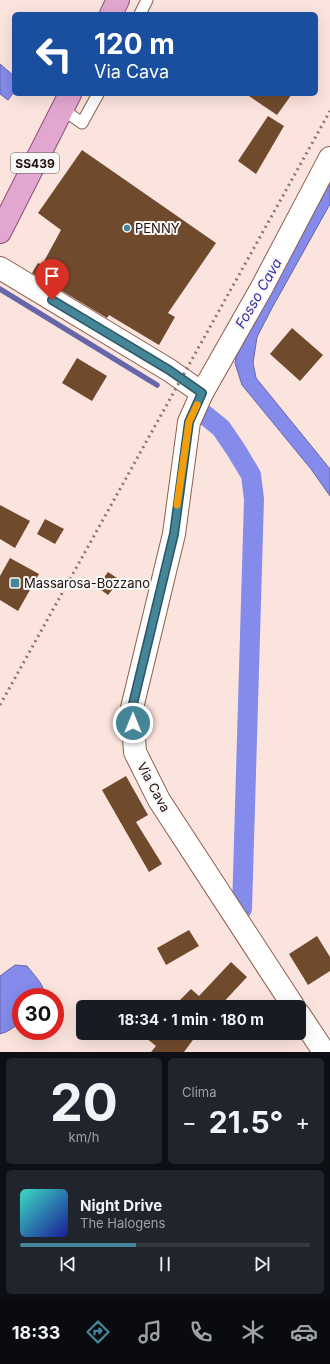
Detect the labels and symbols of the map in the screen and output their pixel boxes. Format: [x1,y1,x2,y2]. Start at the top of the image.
road number: SS439 [11,153,59,173]
place label: PENNY [135,220,180,236]
marker: PENNY [122,223,132,233]
water label: Fosso Cava [231,255,285,331]
pin [35,259,69,300]
place label: Massarosa-Bozzano [24,575,150,591]
marker: Massarosa-Bozzano [9,577,21,589]
position arrow [112,702,154,744]
street label: Via Cava [134,759,174,815]
speed limit sign: 30 [12,988,64,1040]

